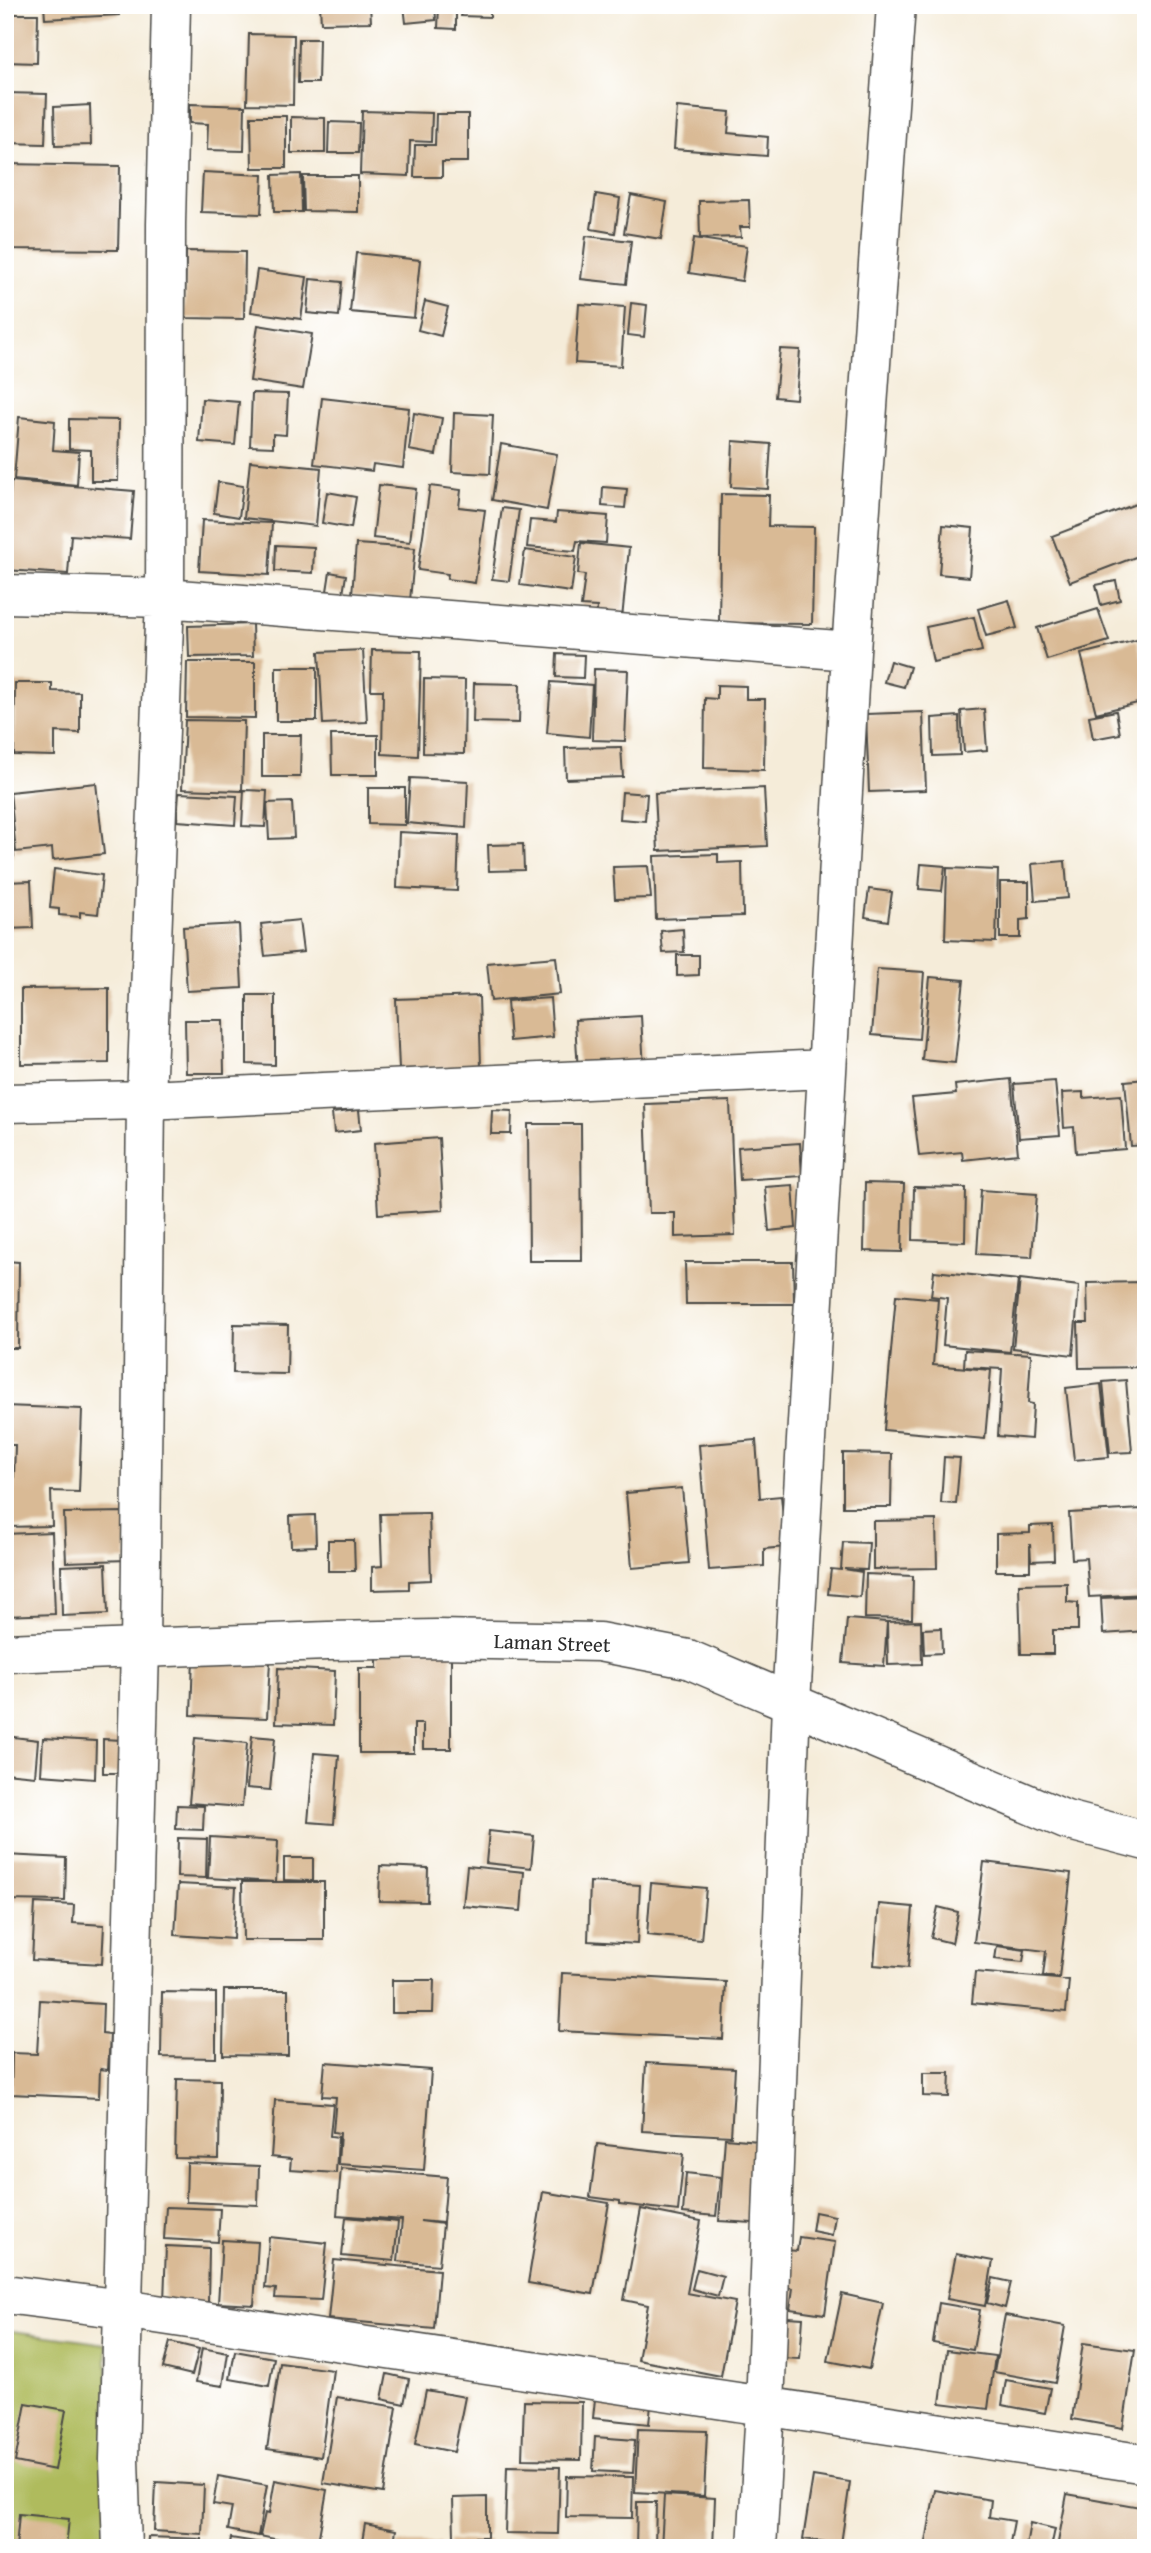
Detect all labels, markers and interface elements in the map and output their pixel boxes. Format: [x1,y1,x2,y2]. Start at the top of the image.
street label: Laman Street [493,1625,611,1660]

